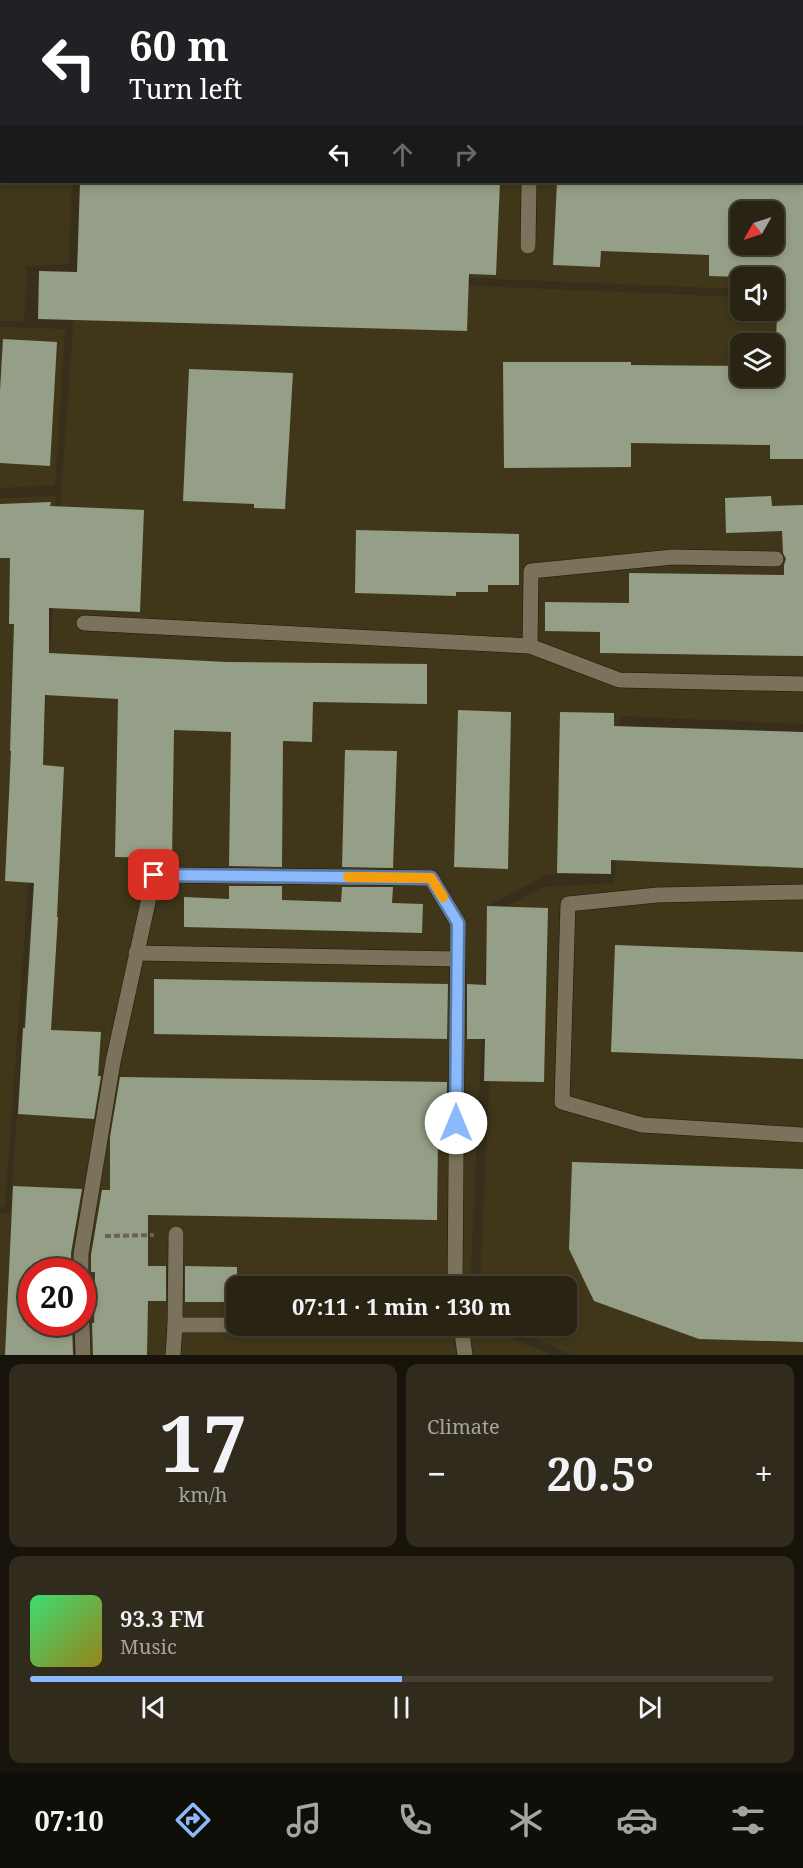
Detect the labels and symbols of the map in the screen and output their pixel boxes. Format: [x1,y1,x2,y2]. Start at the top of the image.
north arrow [730,201,784,255]
pin [128,849,179,900]
position arrow [424,1091,488,1155]
speed limit sign: 20 [18,1258,96,1336]

